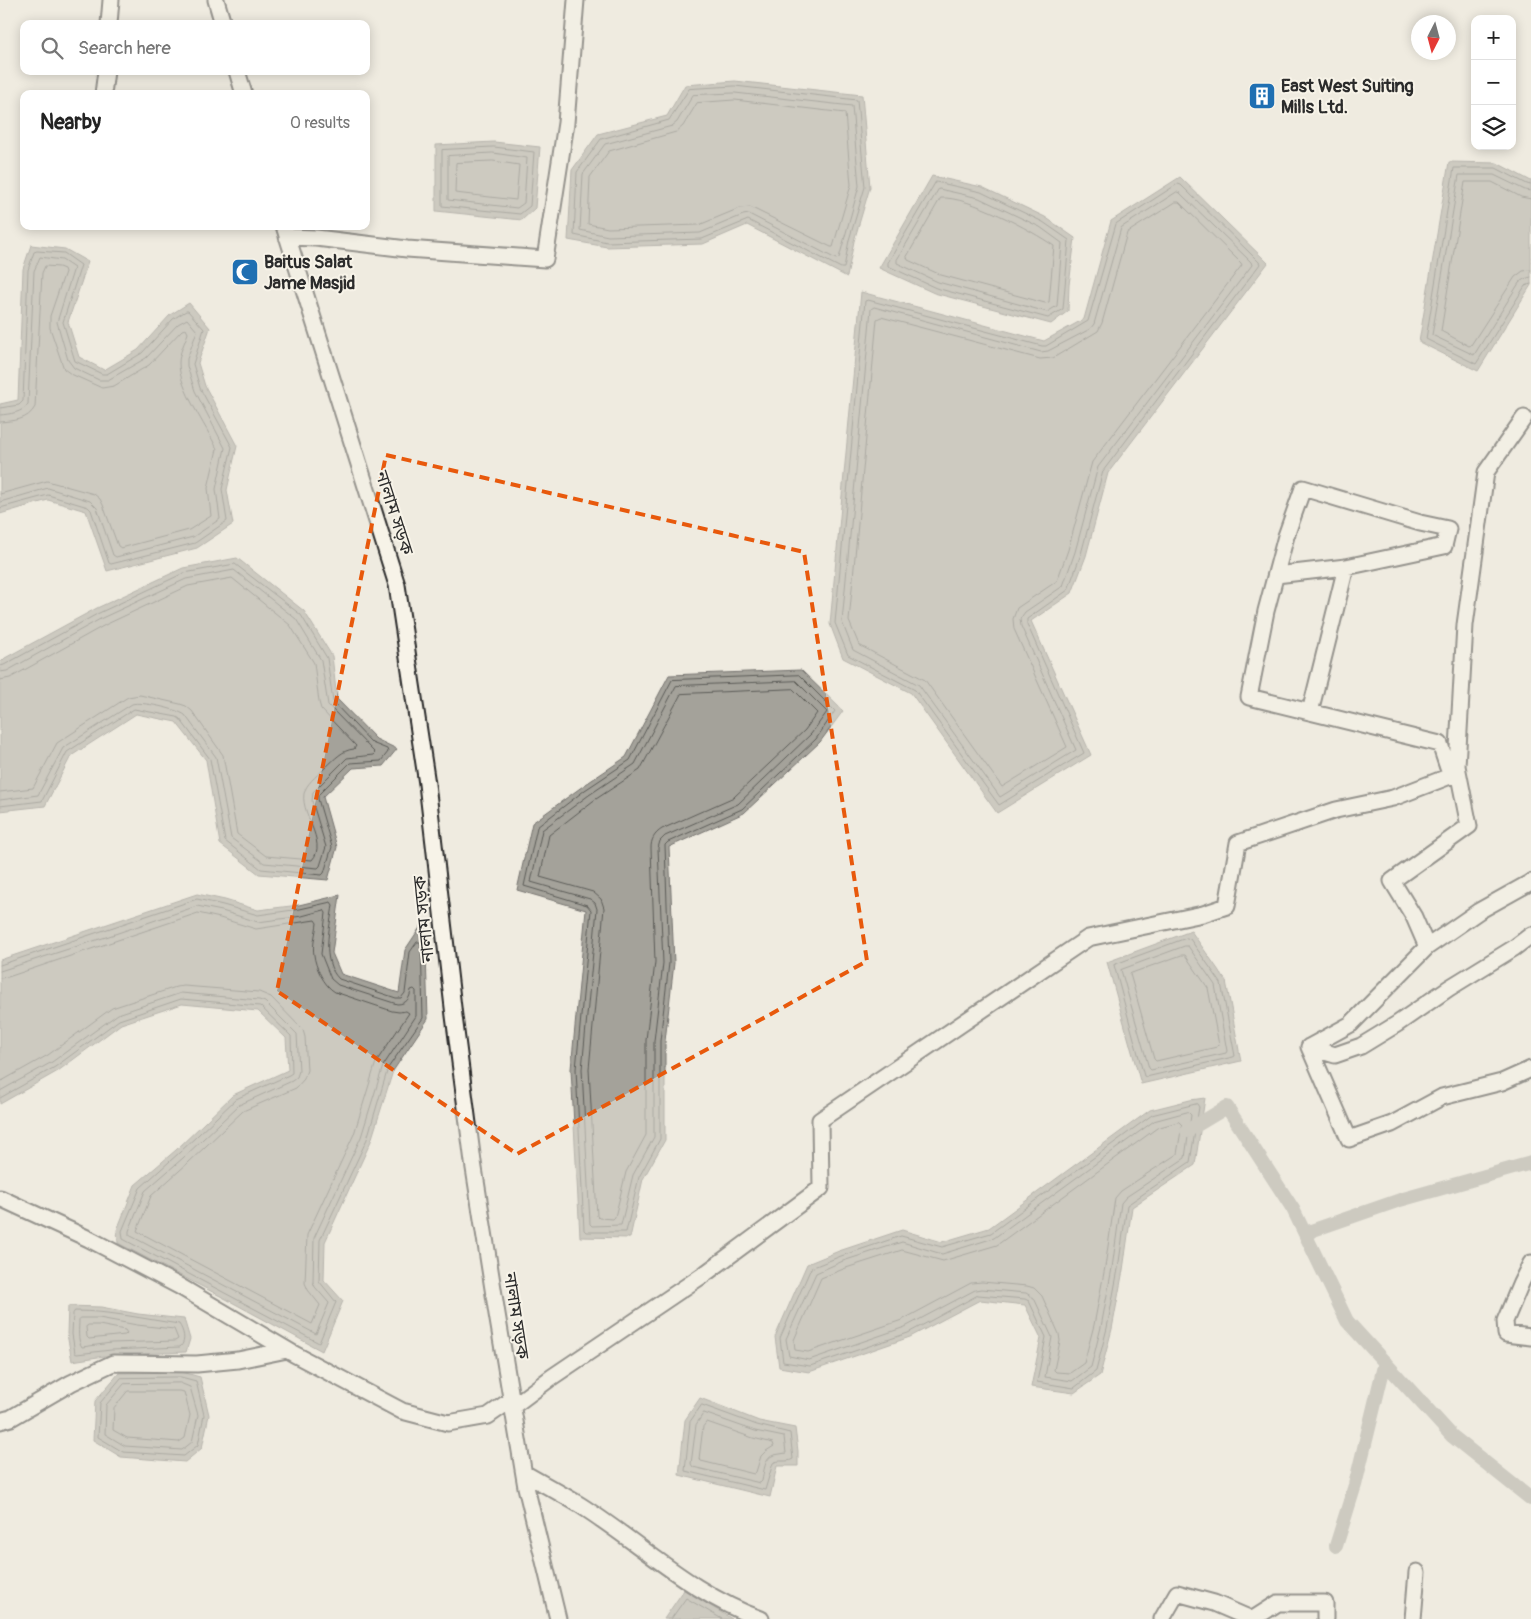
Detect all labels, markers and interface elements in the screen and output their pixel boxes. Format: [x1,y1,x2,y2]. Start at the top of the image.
north arrow [1411,15,1456,60]
map controls [1471,15,1516,150]
button: + [1471,15,1516,60]
search box [20,20,370,75]
icon: search [38,34,66,62]
text: Search here [78,36,171,60]
button: − [1471,60,1516,105]
place label: East West Suiting Mills Ltd. [1281,75,1414,119]
building icon: East West Suiting Mills Ltd. [1247,81,1277,111]
button: layers [1471,105,1516,150]
text: Nearby [40,109,101,136]
text: 0 results [290,113,350,133]
place label: Baitus Salat Jame Masjid [264,251,355,295]
mosque icon: Baitus Salat Jame Masjid [230,257,260,287]
street label: নালাম সড়ক [369,467,419,558]
street label: নালাম সড়ক [408,874,440,964]
street label: নালাম সড়ক [498,1270,534,1361]

